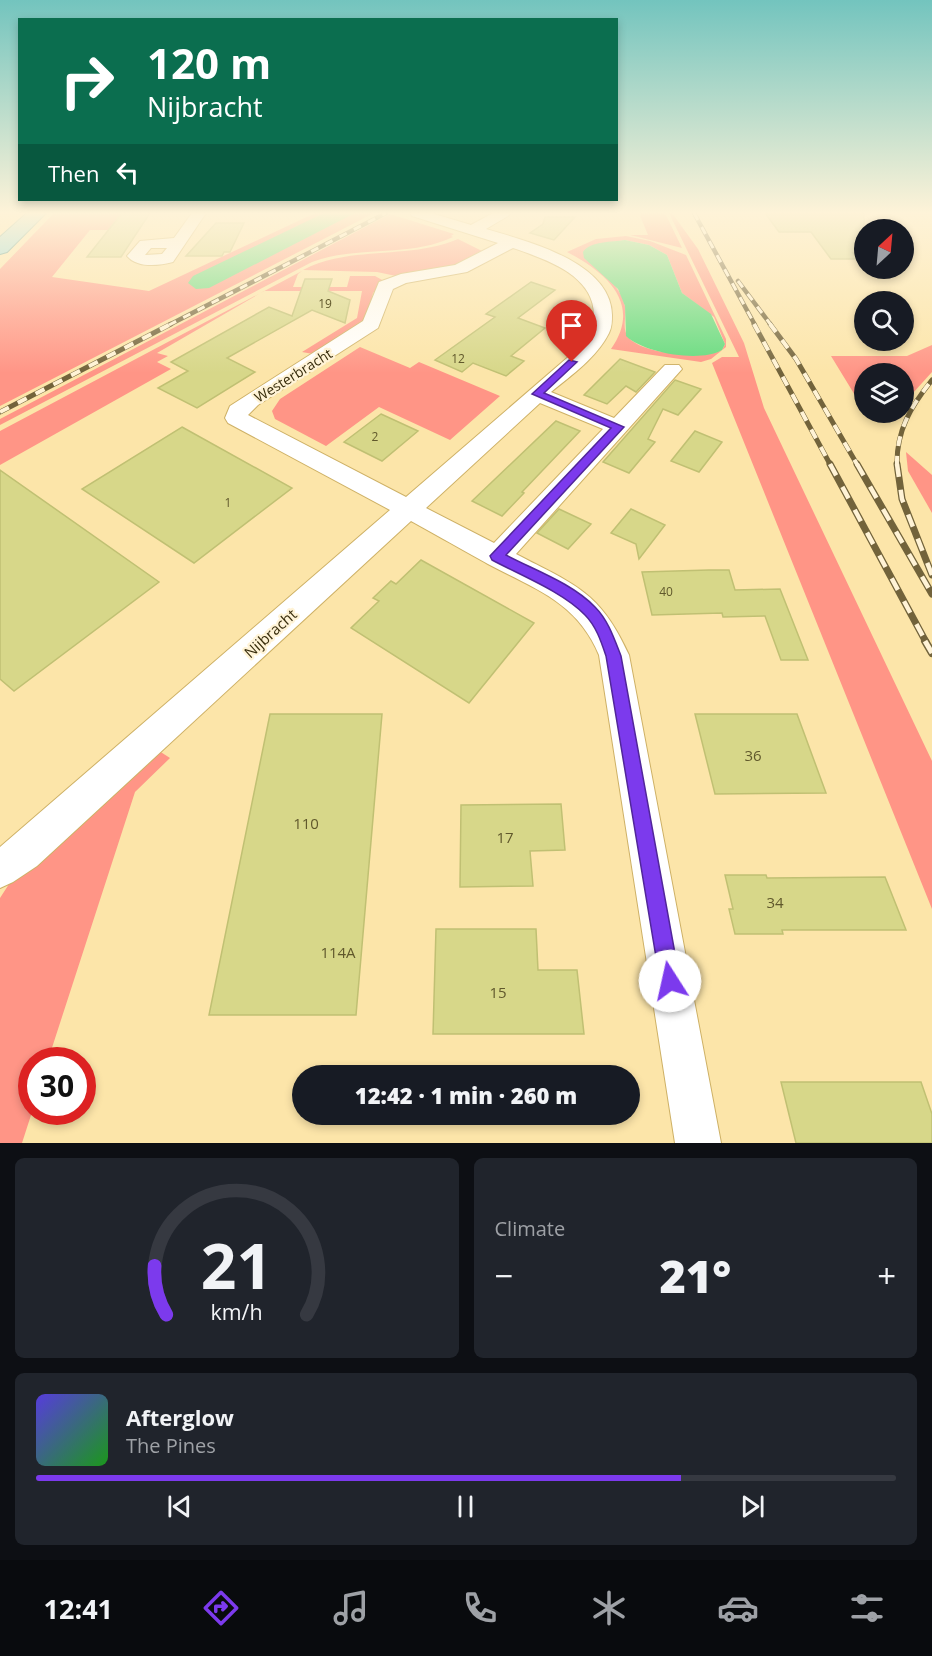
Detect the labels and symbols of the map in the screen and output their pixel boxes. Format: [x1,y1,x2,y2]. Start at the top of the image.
north arrow [854,219,914,279]
house number: 19 [318,295,332,312]
pin [546,300,597,362]
street label: Westerbracht [250,344,336,406]
house number: 12 [451,350,465,367]
house number: 2 [372,428,379,445]
house number: 1 [225,494,231,511]
house number: 40 [659,583,673,600]
street label: Nijbracht [239,604,301,662]
house number: 36 [744,745,762,765]
house number: 110 [293,813,319,833]
house number: 17 [496,827,514,847]
house number: 34 [766,892,784,912]
house number: 114A [320,942,356,962]
position arrow [638,949,702,1013]
house number: 15 [489,982,507,1002]
speed limit sign: 30 [18,1047,96,1125]

